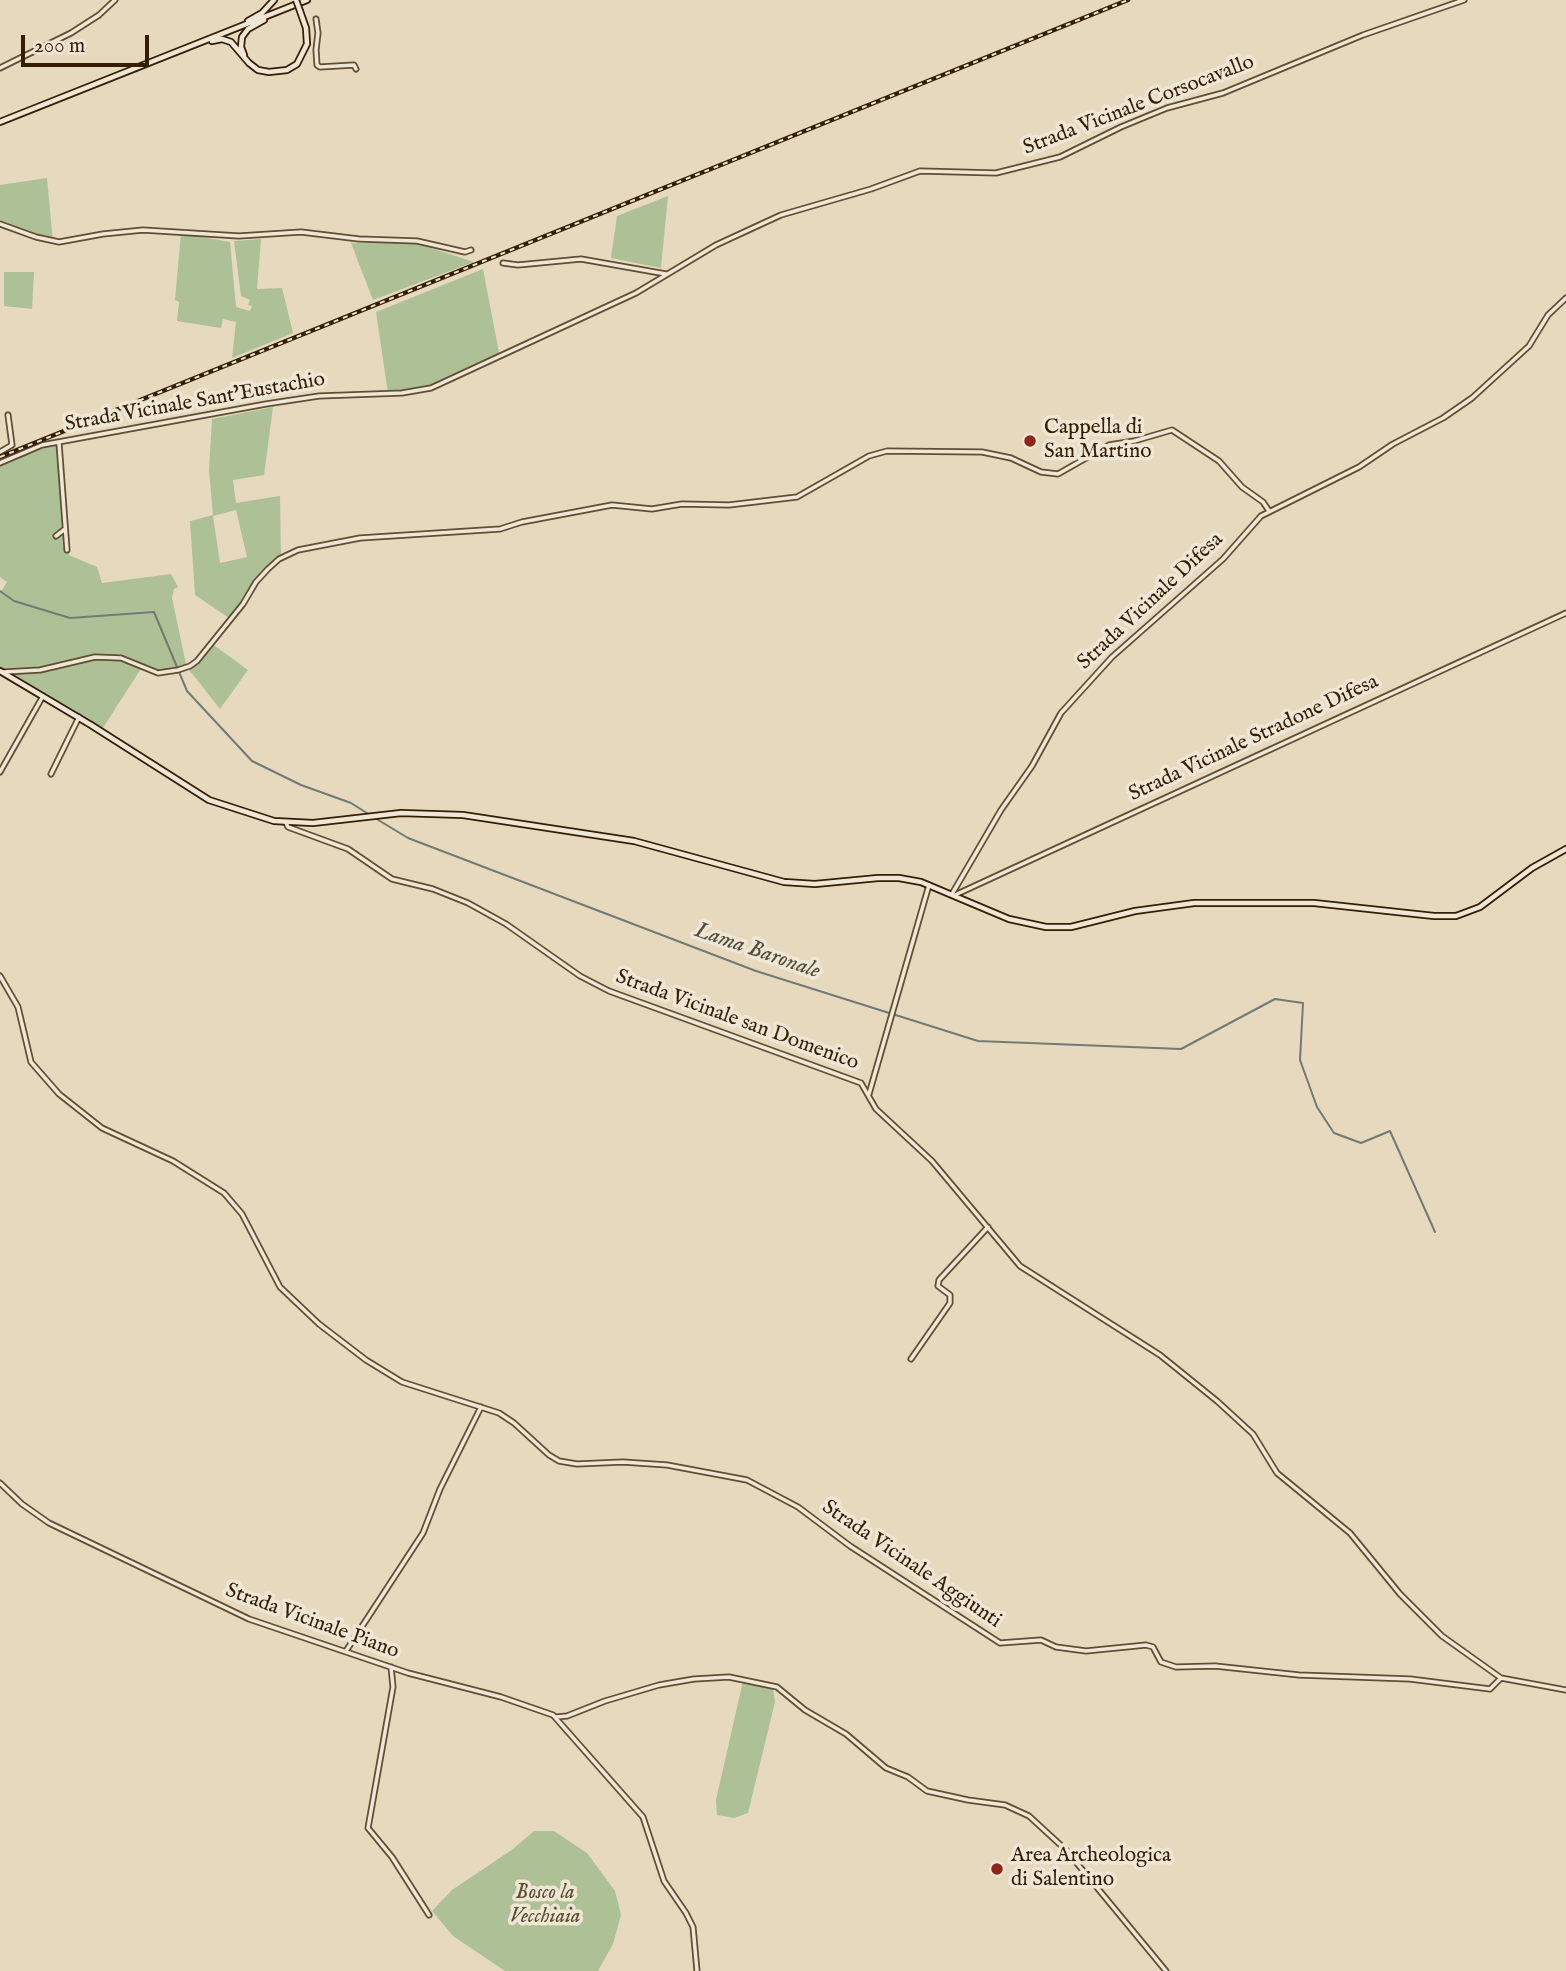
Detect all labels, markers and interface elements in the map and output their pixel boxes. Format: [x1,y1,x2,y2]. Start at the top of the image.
scale bar [24,21,152,65]
text: 200 m [34,33,85,60]
street label: Strada Vicinale Corsocavallo [1020,50,1258,162]
street label: Strada Vicinale Sant'Eustachio [63,368,327,438]
place label: Cappella di San Martino [1044,416,1151,466]
marker: Cappella di San Martino [1022,433,1038,449]
street label: Strada Vicinale Difesa [1073,528,1229,676]
street label: Strada Vicinale Stradone Difesa [1125,670,1383,808]
water label: Lama Baronale [691,918,823,986]
street label: Strada Vicinale san Domenico [612,965,862,1077]
street label: Strada Vicinale Aggiunti [817,1496,1005,1634]
street label: Strada Vicinale Piano [222,1579,402,1665]
place label: Area Archeologica di Salentino [1011,1844,1171,1894]
marker: Area Archeologica di Salentino [989,1861,1005,1877]
park label: Bosco la Vecchiaia [510,1881,580,1931]

